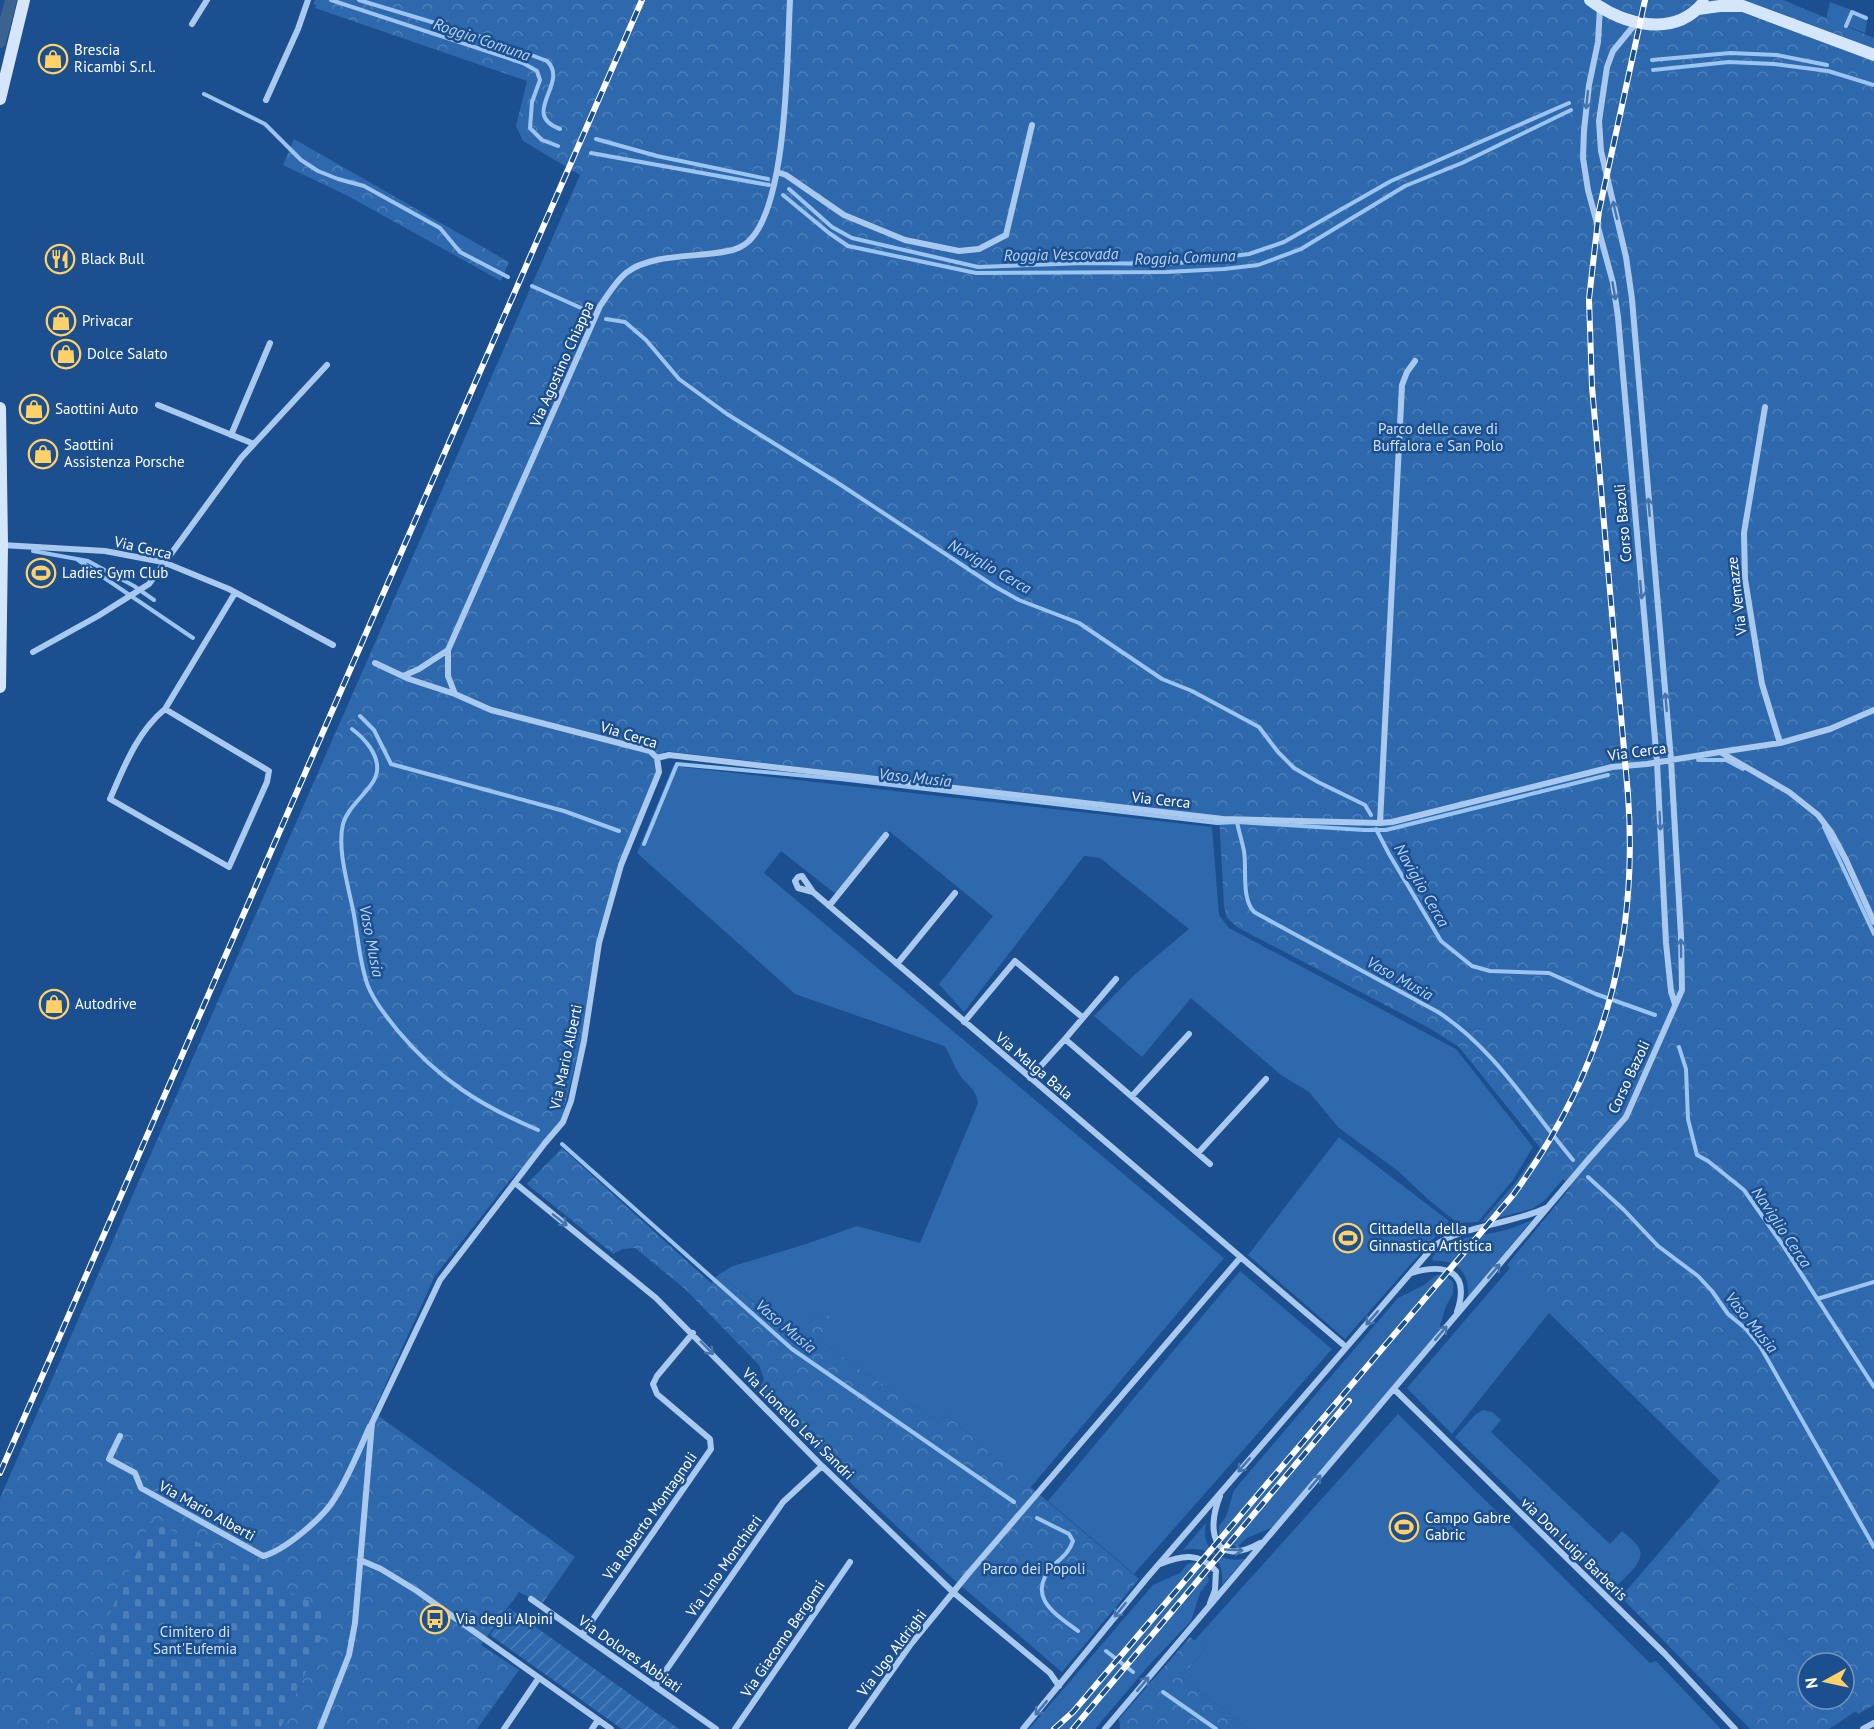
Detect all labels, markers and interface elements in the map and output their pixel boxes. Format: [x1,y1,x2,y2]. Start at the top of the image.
water label: Roggia Comuna [431,13,533,65]
place label: Brescia Ricambi S.r.l. [74,40,156,76]
shop icon: Brescia Ricambi S.r.l. [37,43,69,75]
one-way arrow [1582,89,1593,109]
one-way arrow [1608,201,1620,220]
restaurant icon: Black Bull [44,243,76,275]
water label: Roggia Vescovada [1003,243,1119,265]
water label: Roggia Comuna [1134,245,1236,269]
place label: Black Bull [81,249,145,268]
one-way arrow [1609,281,1620,300]
street label: Via Agostino Chiappa [525,298,598,431]
shop icon: Privacar [45,305,77,337]
place label: Privacar [82,311,133,330]
shop icon: Dolce Salato [50,338,82,370]
place label: Dolce Salato [87,344,167,363]
shop icon: Saottini Auto [18,393,50,425]
place label: Saottini Auto [55,399,138,418]
park label: Parco delle cave di Buffalora e San Polo [1373,419,1503,455]
place label: Saottini Assistenza Porsche [64,435,185,471]
shop icon: Saottini Assistenza Porsche [27,438,59,470]
street label: Corso Bazoli [1610,483,1635,563]
one-way arrow [1643,498,1654,518]
street label: Via Cerca [111,531,174,563]
water label: Naviglio Cerca [945,534,1035,598]
street label: Via Vemazze [1722,556,1751,638]
sports icon: Ladies Gym Club [25,557,57,589]
place label: Ladies Gym Club [62,563,168,582]
one-way arrow [1636,579,1647,599]
one-way arrow [1660,692,1671,712]
street label: Via Cerca [597,717,660,752]
street label: Via Cerca [1605,738,1667,765]
water label: Vaso Musia [878,763,953,791]
street label: Via Cerca [1130,787,1191,812]
one-way arrow [1654,810,1665,830]
water label: Naviglio Cerca [1390,840,1454,930]
water label: Vaso Musia [355,903,389,979]
one-way arrow [1675,938,1687,958]
water label: Vaso Musia [1363,952,1437,1005]
shop icon: Autodrive [38,988,70,1020]
place label: Autodrive [75,994,137,1013]
street label: Via Mario Alberti [545,1002,586,1112]
street label: Via Malga Bala [991,1027,1077,1103]
street label: Corso Bazoli [1603,1037,1654,1116]
water label: Naviglio Cerca [1748,1183,1816,1271]
one-way arrow [552,1214,568,1227]
place label: Cittadella della Ginnastica Artistica [1369,1219,1492,1255]
sports icon: Cittadella della Ginnastica Artistica [1332,1222,1364,1254]
one-way arrow [1487,1264,1501,1279]
water label: Vaso Musia [1721,1287,1783,1357]
water label: Vaso Musia [752,1295,821,1357]
one-way arrow [1365,1309,1379,1325]
one-way arrow [1434,1326,1448,1341]
one-way arrow [700,1341,715,1356]
street label: Via Lionello Levi Sandri [738,1363,858,1484]
street label: Via Roberto Montagnoli [598,1448,701,1584]
one-way arrow [1237,1457,1251,1472]
one-way arrow [1308,1474,1321,1490]
street label: Via Mario Alberti [155,1476,259,1545]
street label: via Don Luigi Barberis [1517,1493,1632,1604]
place label: Campo Gabre Gabric [1425,1508,1511,1544]
street label: Via Lino Monchieri [681,1511,766,1621]
sports icon: Campo Gabre Gabric [1388,1511,1420,1543]
one-way arrow [1224,1545,1243,1556]
park label: Parco dei Popoli [982,1559,1086,1578]
street label: Via Giacomo Bergomi [736,1577,829,1702]
one-way arrow [1114,1602,1127,1618]
bus stop icon: Via degli Alpini [419,1603,451,1635]
street label: Via Ugo Aldrighi [852,1605,930,1701]
place label: Via degli Alpini [455,1609,553,1628]
street label: Via Dolores Abbiati [574,1610,686,1696]
park label: Cimitero di Sant'Eufemia [153,1622,237,1658]
north arrow [1796,1651,1856,1711]
one-way arrow [1137,1676,1150,1692]
text: N [1801,1676,1822,1690]
one-way arrow [1035,1700,1048,1716]

